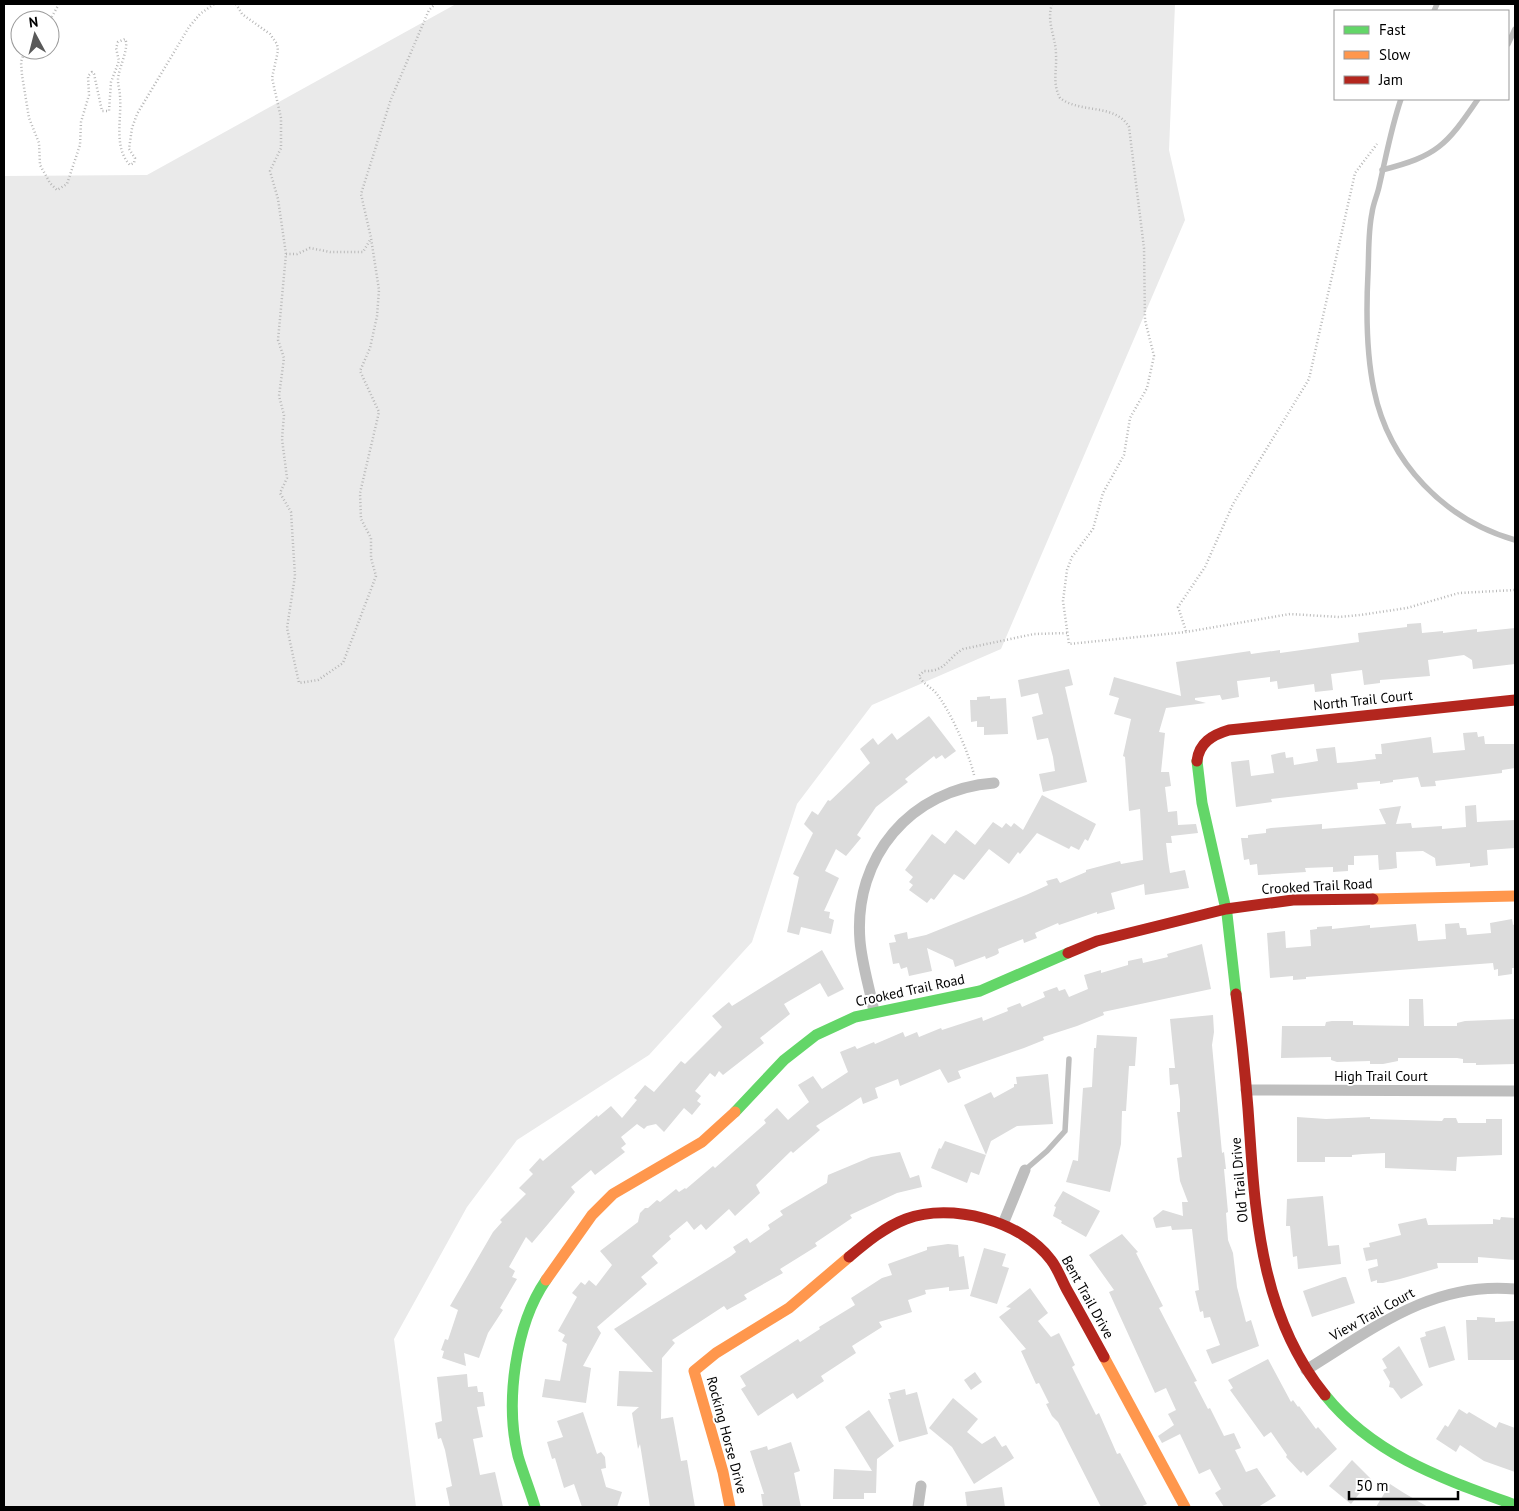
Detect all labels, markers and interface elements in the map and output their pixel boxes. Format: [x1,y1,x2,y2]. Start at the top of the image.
north arrow [10,10,60,60]
legend [1334,10,1509,100]
text: N [28,13,39,32]
text: Fast [1379,20,1406,39]
text: Slow [1379,45,1410,64]
text: Jam [1378,70,1403,89]
street label: North Trail Court [1312,686,1414,714]
street label: Crooked Trail Road [1261,874,1373,898]
street label: Crooked Trail Road [854,970,966,1010]
street label: High Trail Court [1334,1067,1428,1085]
street label: Old Trail Drive [1226,1137,1252,1223]
street label: Bent Trail Drive [1058,1252,1118,1342]
street label: View Trail Court [1326,1283,1418,1345]
street label: Rocking Horse Drive [703,1374,751,1496]
scale bar [1349,1468,1458,1500]
text: 50 m [1356,1476,1389,1495]

